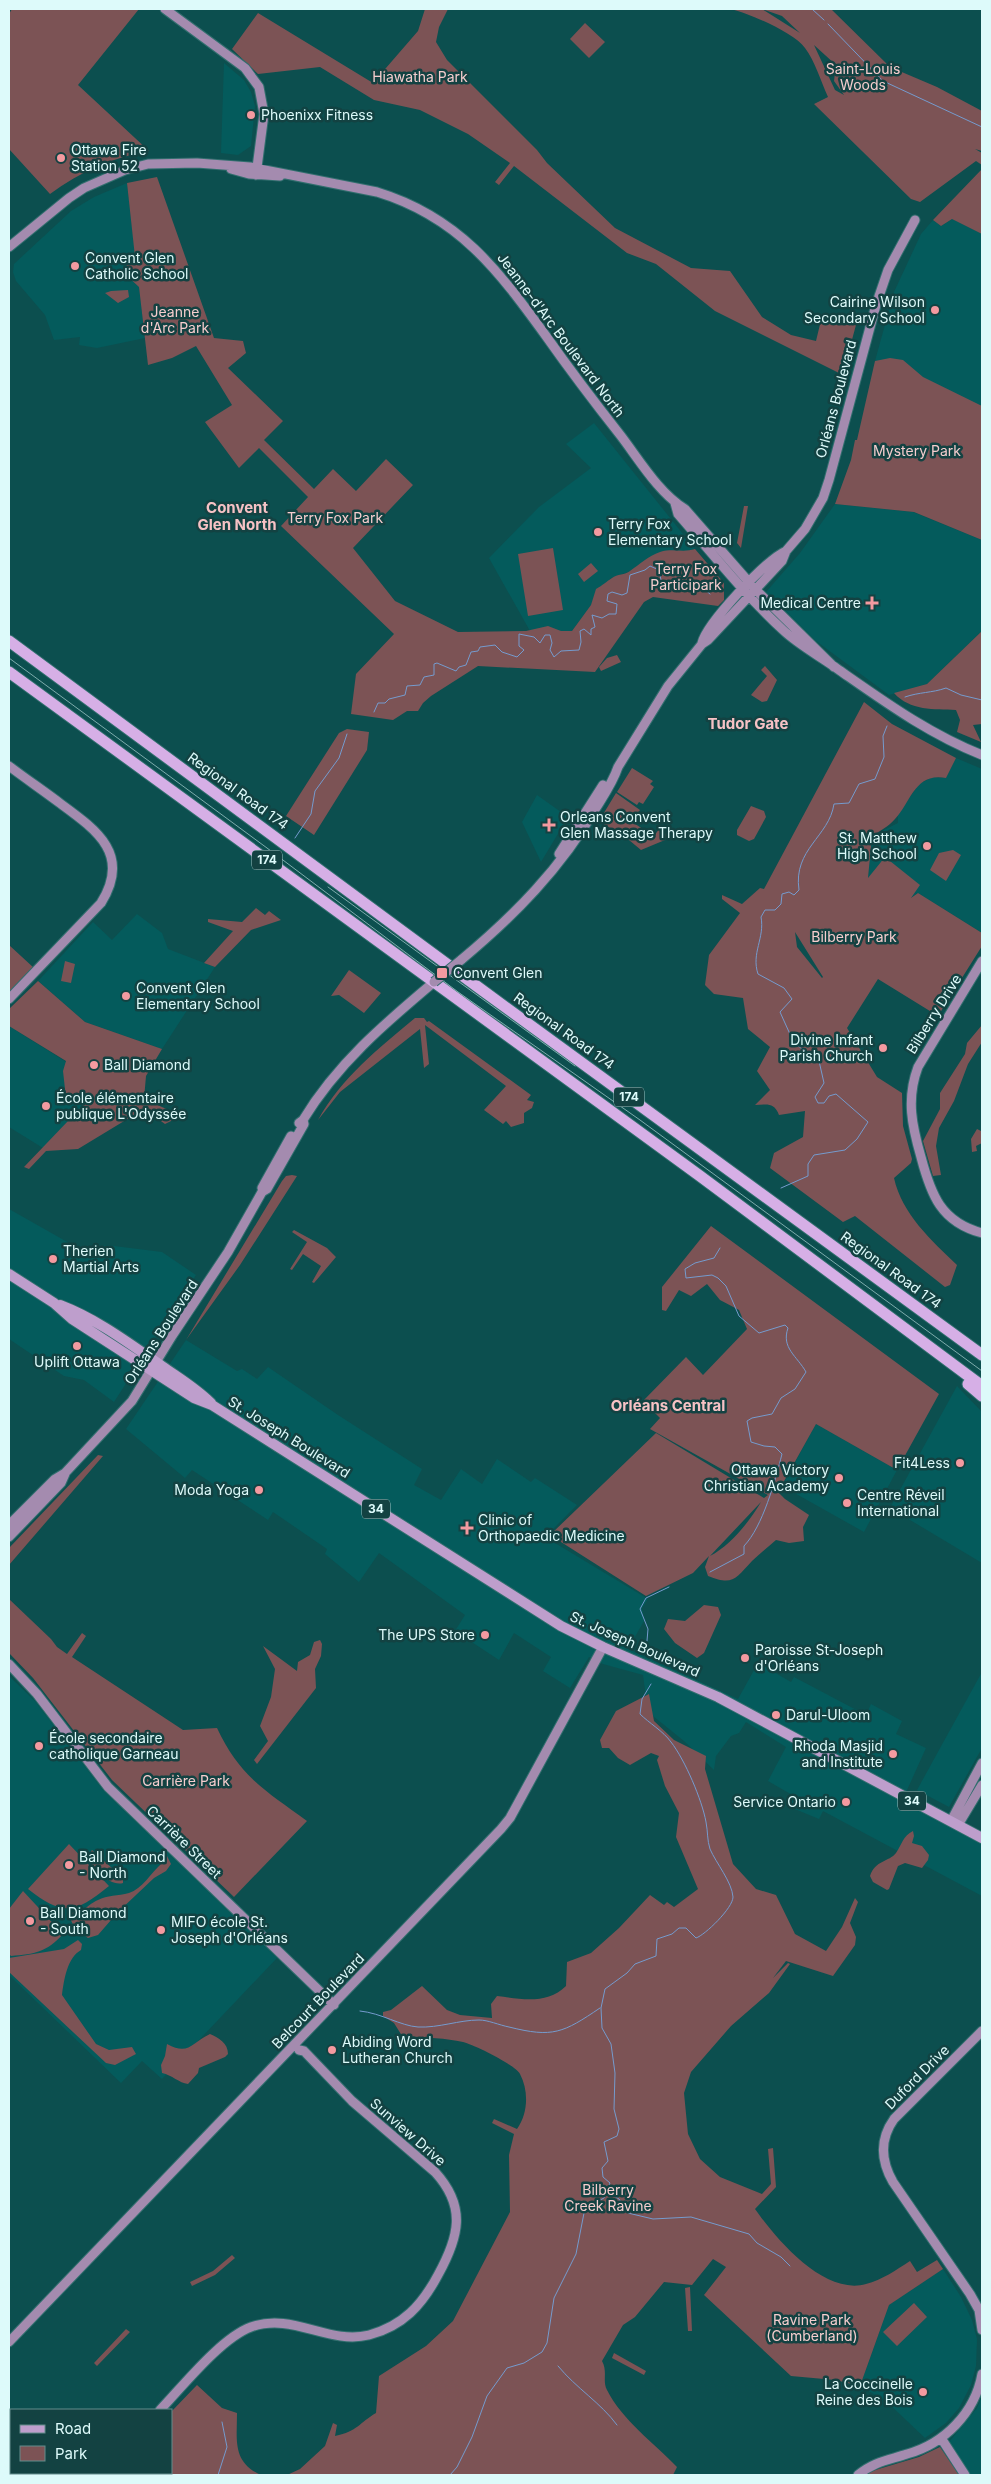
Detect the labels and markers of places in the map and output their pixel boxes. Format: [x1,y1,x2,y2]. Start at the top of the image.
place label: Phoenixx Fitness [261,106,373,123]
marker: Phoenixx Fitness [245,109,257,121]
place label: Ottawa Fire Station 52 [71,141,147,174]
marker: Ottawa Fire Station 52 [55,152,67,164]
place label: Convent Glen Catholic School [85,249,189,282]
marker: Convent Glen Catholic School [69,260,81,272]
place label: Cairine Wilson Secondary School [804,293,925,326]
marker: Cairine Wilson Secondary School [929,304,941,316]
place label: Terry Fox Elementary School [608,515,732,548]
marker: Terry Fox Elementary School [592,526,604,538]
place label: Medical Centre [760,594,861,611]
marker: Medical Centre [865,596,879,610]
place label: Orleans Convent Glen Massage Therapy [560,808,713,841]
marker: Orleans Convent Glen Massage Therapy [542,818,556,832]
place label: St. Matthew High School [837,829,917,862]
marker: St. Matthew High School [921,840,933,852]
place label: Convent Glen [453,964,543,981]
marker: Convent Glen [435,966,449,980]
place label: Convent Glen Elementary School [136,979,260,1012]
marker: Convent Glen Elementary School [120,990,132,1002]
place label: Divine Infant Parish Church [780,1031,873,1064]
marker: Divine Infant Parish Church [877,1042,889,1054]
place label: Ball Diamond [104,1056,191,1073]
marker: Ball Diamond [88,1059,100,1071]
place label: École élémentaire publique L'Odyssée [56,1089,186,1122]
marker: École élémentaire publique L'Odyssée [40,1100,52,1112]
place label: Therien Martial Arts [63,1242,139,1275]
marker: Therien Martial Arts [47,1253,59,1265]
marker: Uplift Ottawa [71,1340,83,1352]
place label: Uplift Ottawa [34,1353,120,1370]
place label: Fit4Less [894,1454,950,1471]
marker: Fit4Less [954,1457,966,1469]
place label: Ottawa Victory Christian Academy [704,1461,829,1494]
marker: Ottawa Victory Christian Academy [833,1472,845,1484]
place label: Moda Yoga [174,1481,249,1498]
marker: Moda Yoga [253,1484,265,1496]
place label: Centre Réveil International [857,1486,945,1519]
marker: Centre Réveil International [841,1497,853,1509]
place label: Clinic of Orthopaedic Medicine [478,1511,625,1544]
marker: Clinic of Orthopaedic Medicine [460,1521,474,1535]
place label: The UPS Store [378,1626,475,1643]
marker: The UPS Store [479,1629,491,1641]
place label: Paroisse St-Joseph d'Orléans [755,1641,883,1674]
marker: Paroisse St-Joseph d'Orléans [739,1652,751,1664]
place label: Darul-Uloom [786,1706,870,1723]
marker: Darul-Uloom [770,1709,782,1721]
place label: École secondaire catholique Garneau [49,1729,179,1762]
place label: Rhoda Masjid and Institute [794,1737,883,1770]
marker: École secondaire catholique Garneau [33,1740,45,1752]
marker: Rhoda Masjid and Institute [887,1748,899,1760]
place label: Service Ontario [733,1793,836,1810]
marker: Service Ontario [840,1796,852,1808]
place label: Ball Diamond - North [79,1848,166,1881]
marker: Ball Diamond - North [63,1859,75,1871]
place label: Ball Diamond - South [40,1904,127,1937]
place label: MIFO école St. Joseph d'Orléans [171,1913,288,1946]
marker: Ball Diamond - South [24,1915,36,1927]
marker: MIFO école St. Joseph d'Orléans [155,1924,167,1936]
place label: Abiding Word Lutheran Church [342,2033,453,2066]
marker: Abiding Word Lutheran Church [326,2044,338,2056]
place label: La Coccinelle Reine des Bois [816,2375,913,2408]
marker: La Coccinelle Reine des Bois [917,2386,929,2398]

